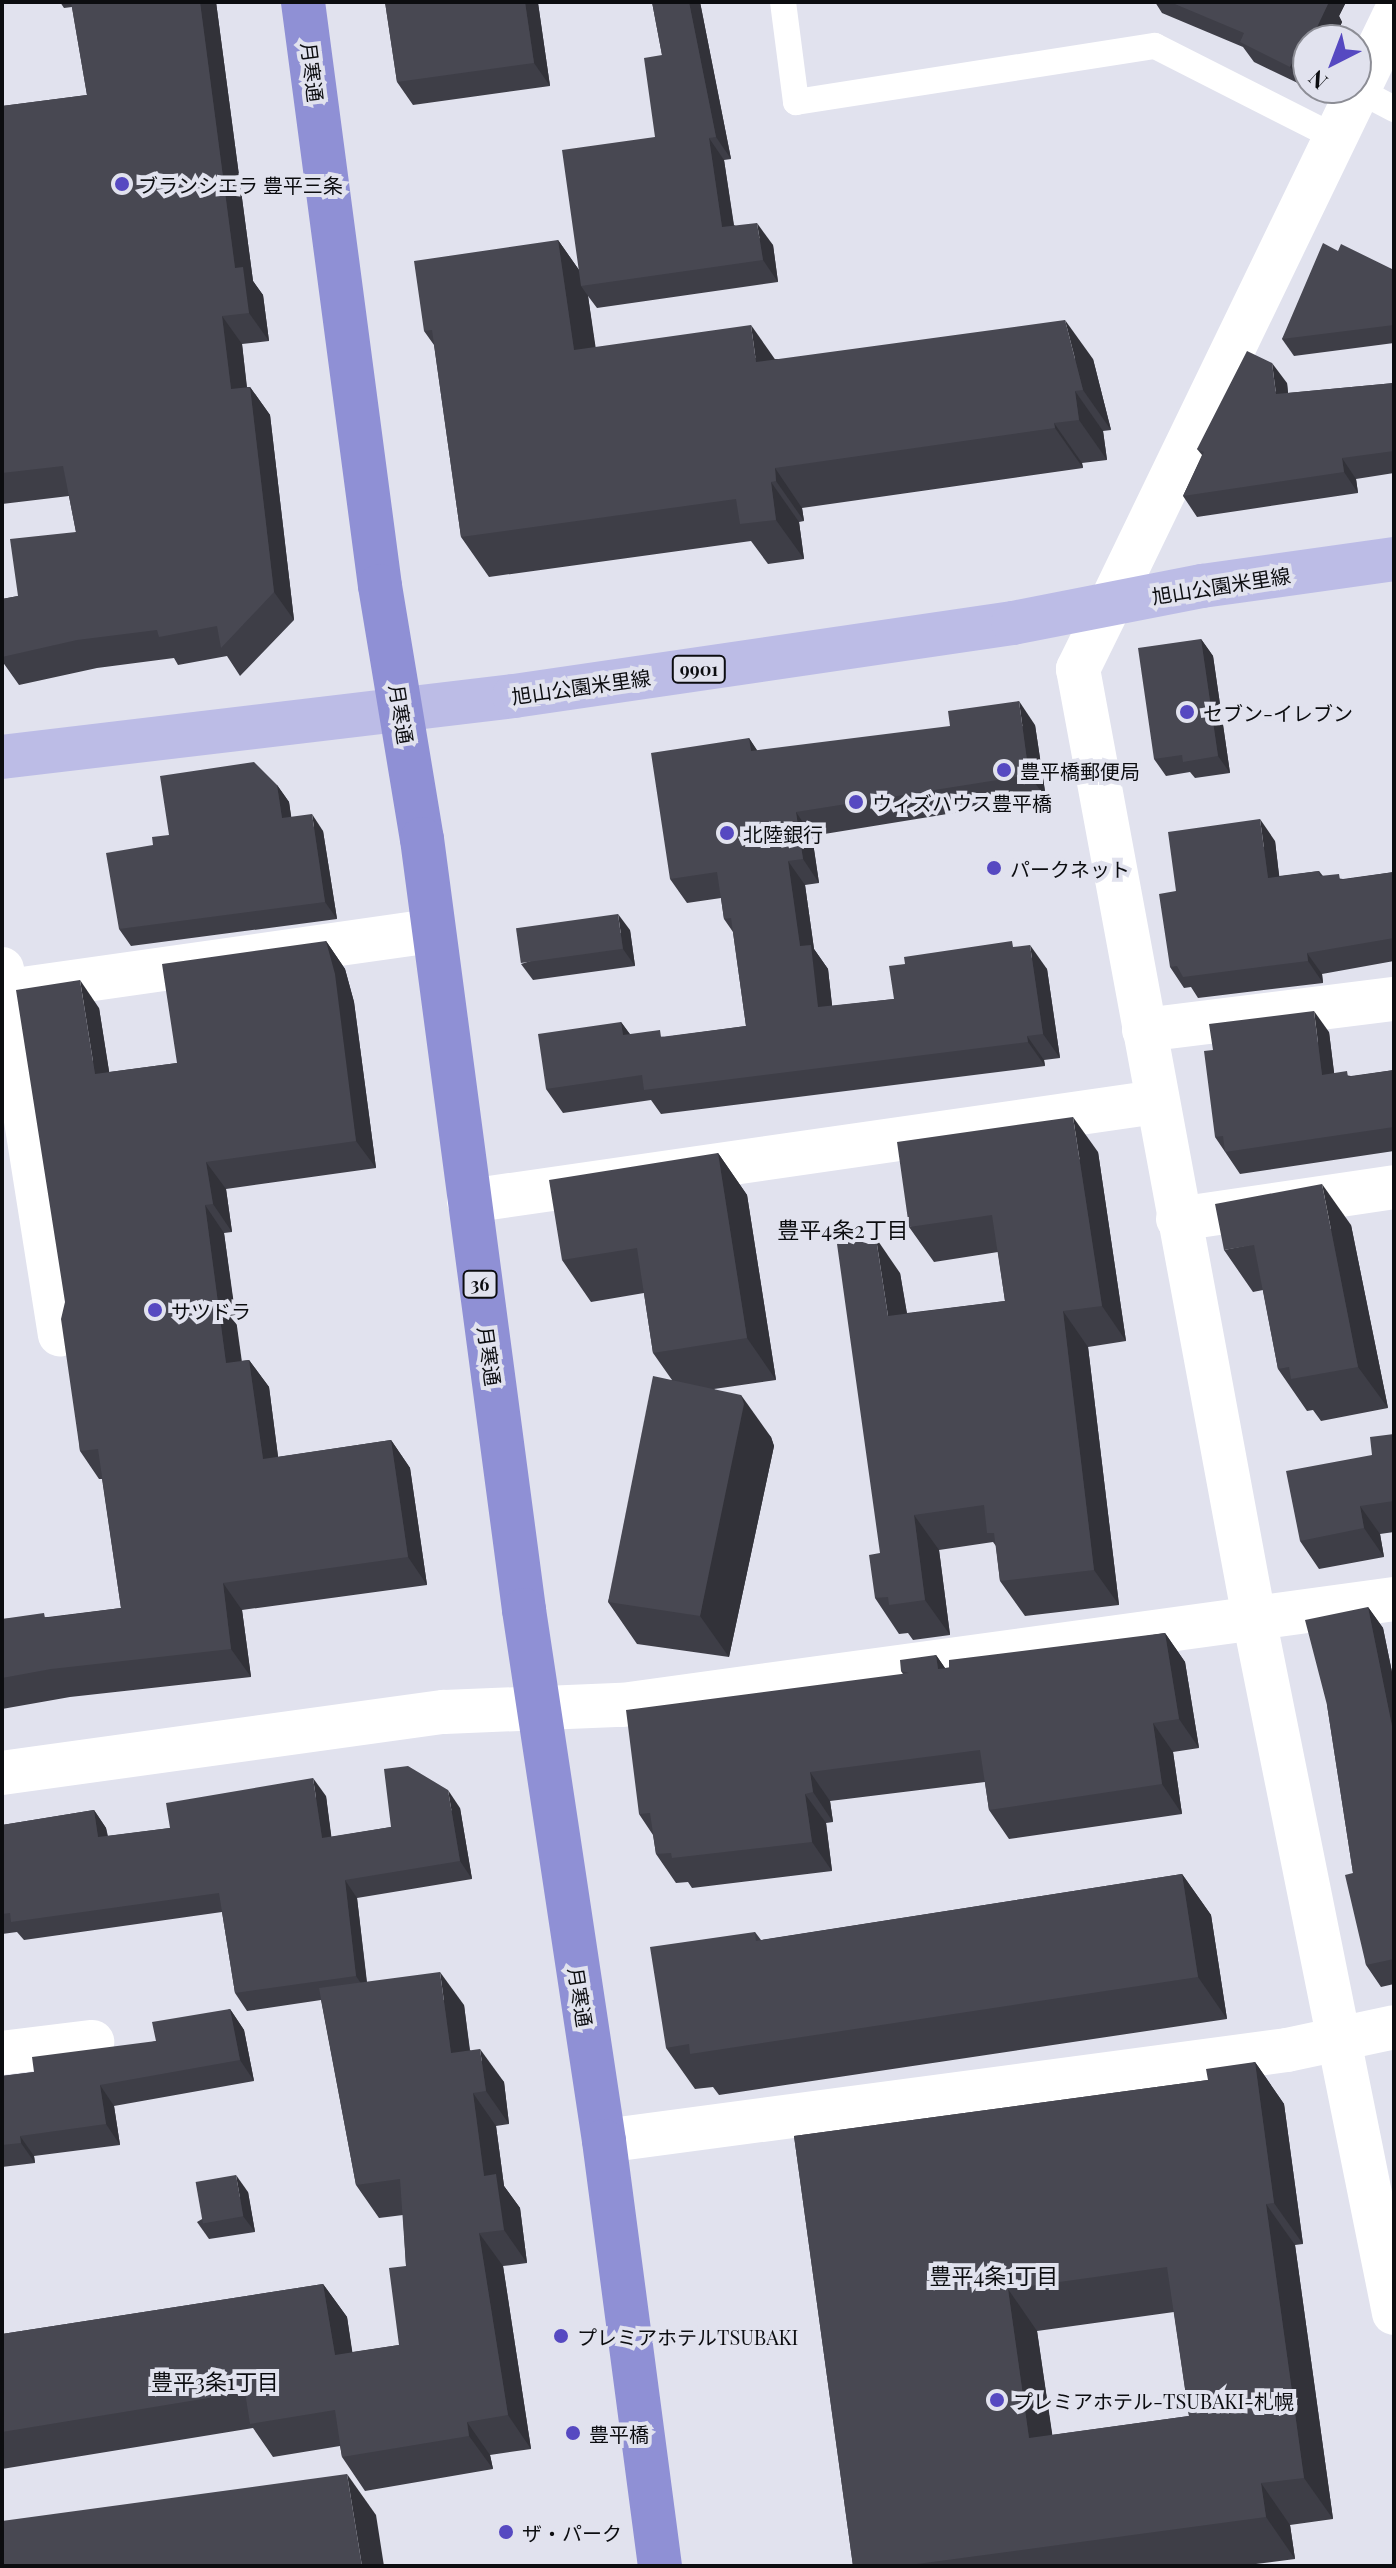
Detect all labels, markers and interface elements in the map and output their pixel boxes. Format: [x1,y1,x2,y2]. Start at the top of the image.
north arrow [1292,24,1372,104]
street label: 月寒通 [297,41,329,103]
text: N [1301,64,1333,97]
place label: ブランシエラ 豊平三条 [138,172,343,196]
marker: ブランシエラ 豊平三条 [113,175,131,193]
street label: 旭山公園米里線 [1150,562,1292,608]
road number: 9901 [671,655,727,683]
street label: 旭山公園米里線 [510,664,652,708]
street label: 月寒通 [385,682,419,746]
place label: セブン-イレブン [1203,700,1353,724]
marker: セブン-イレブン [1178,703,1196,721]
place label: 豊平橋郵便局 [1020,758,1140,782]
marker: 豊平橋郵便局 [995,761,1013,779]
place label: ウィズハウス豊平橋 [872,790,1052,814]
marker: ウィズハウス豊平橋 [847,793,865,811]
place label: 北陸銀行 [743,821,823,845]
marker: 北陸銀行 [718,824,736,842]
place label: パークネット [1010,856,1130,880]
marker: パークネット [985,859,1003,877]
district label: 豊平4条2丁目 [777,1217,909,1243]
road number: 36 [462,1270,498,1298]
place label: サツドラ [171,1298,251,1322]
marker: サツドラ [146,1301,164,1319]
street label: 月寒通 [474,1325,506,1387]
street label: 月寒通 [564,1965,598,2029]
district label: 豊平4条1丁目 [929,2263,1059,2289]
place label: プレミアホテルTSUBAKI [577,2324,798,2348]
marker: プレミアホテルTSUBAKI [552,2327,570,2345]
district label: 豊平3条1丁目 [151,2369,279,2395]
place label: プレミアホテル-TSUBAKI-札幌 [1013,2388,1294,2412]
marker: プレミアホテル-TSUBAKI-札幌 [988,2391,1006,2409]
place label: 豊平橋 [589,2421,649,2445]
marker: 豊平橋 [564,2424,582,2442]
place label: ザ・パーク [522,2520,622,2544]
marker: ザ・パーク [497,2523,515,2541]

